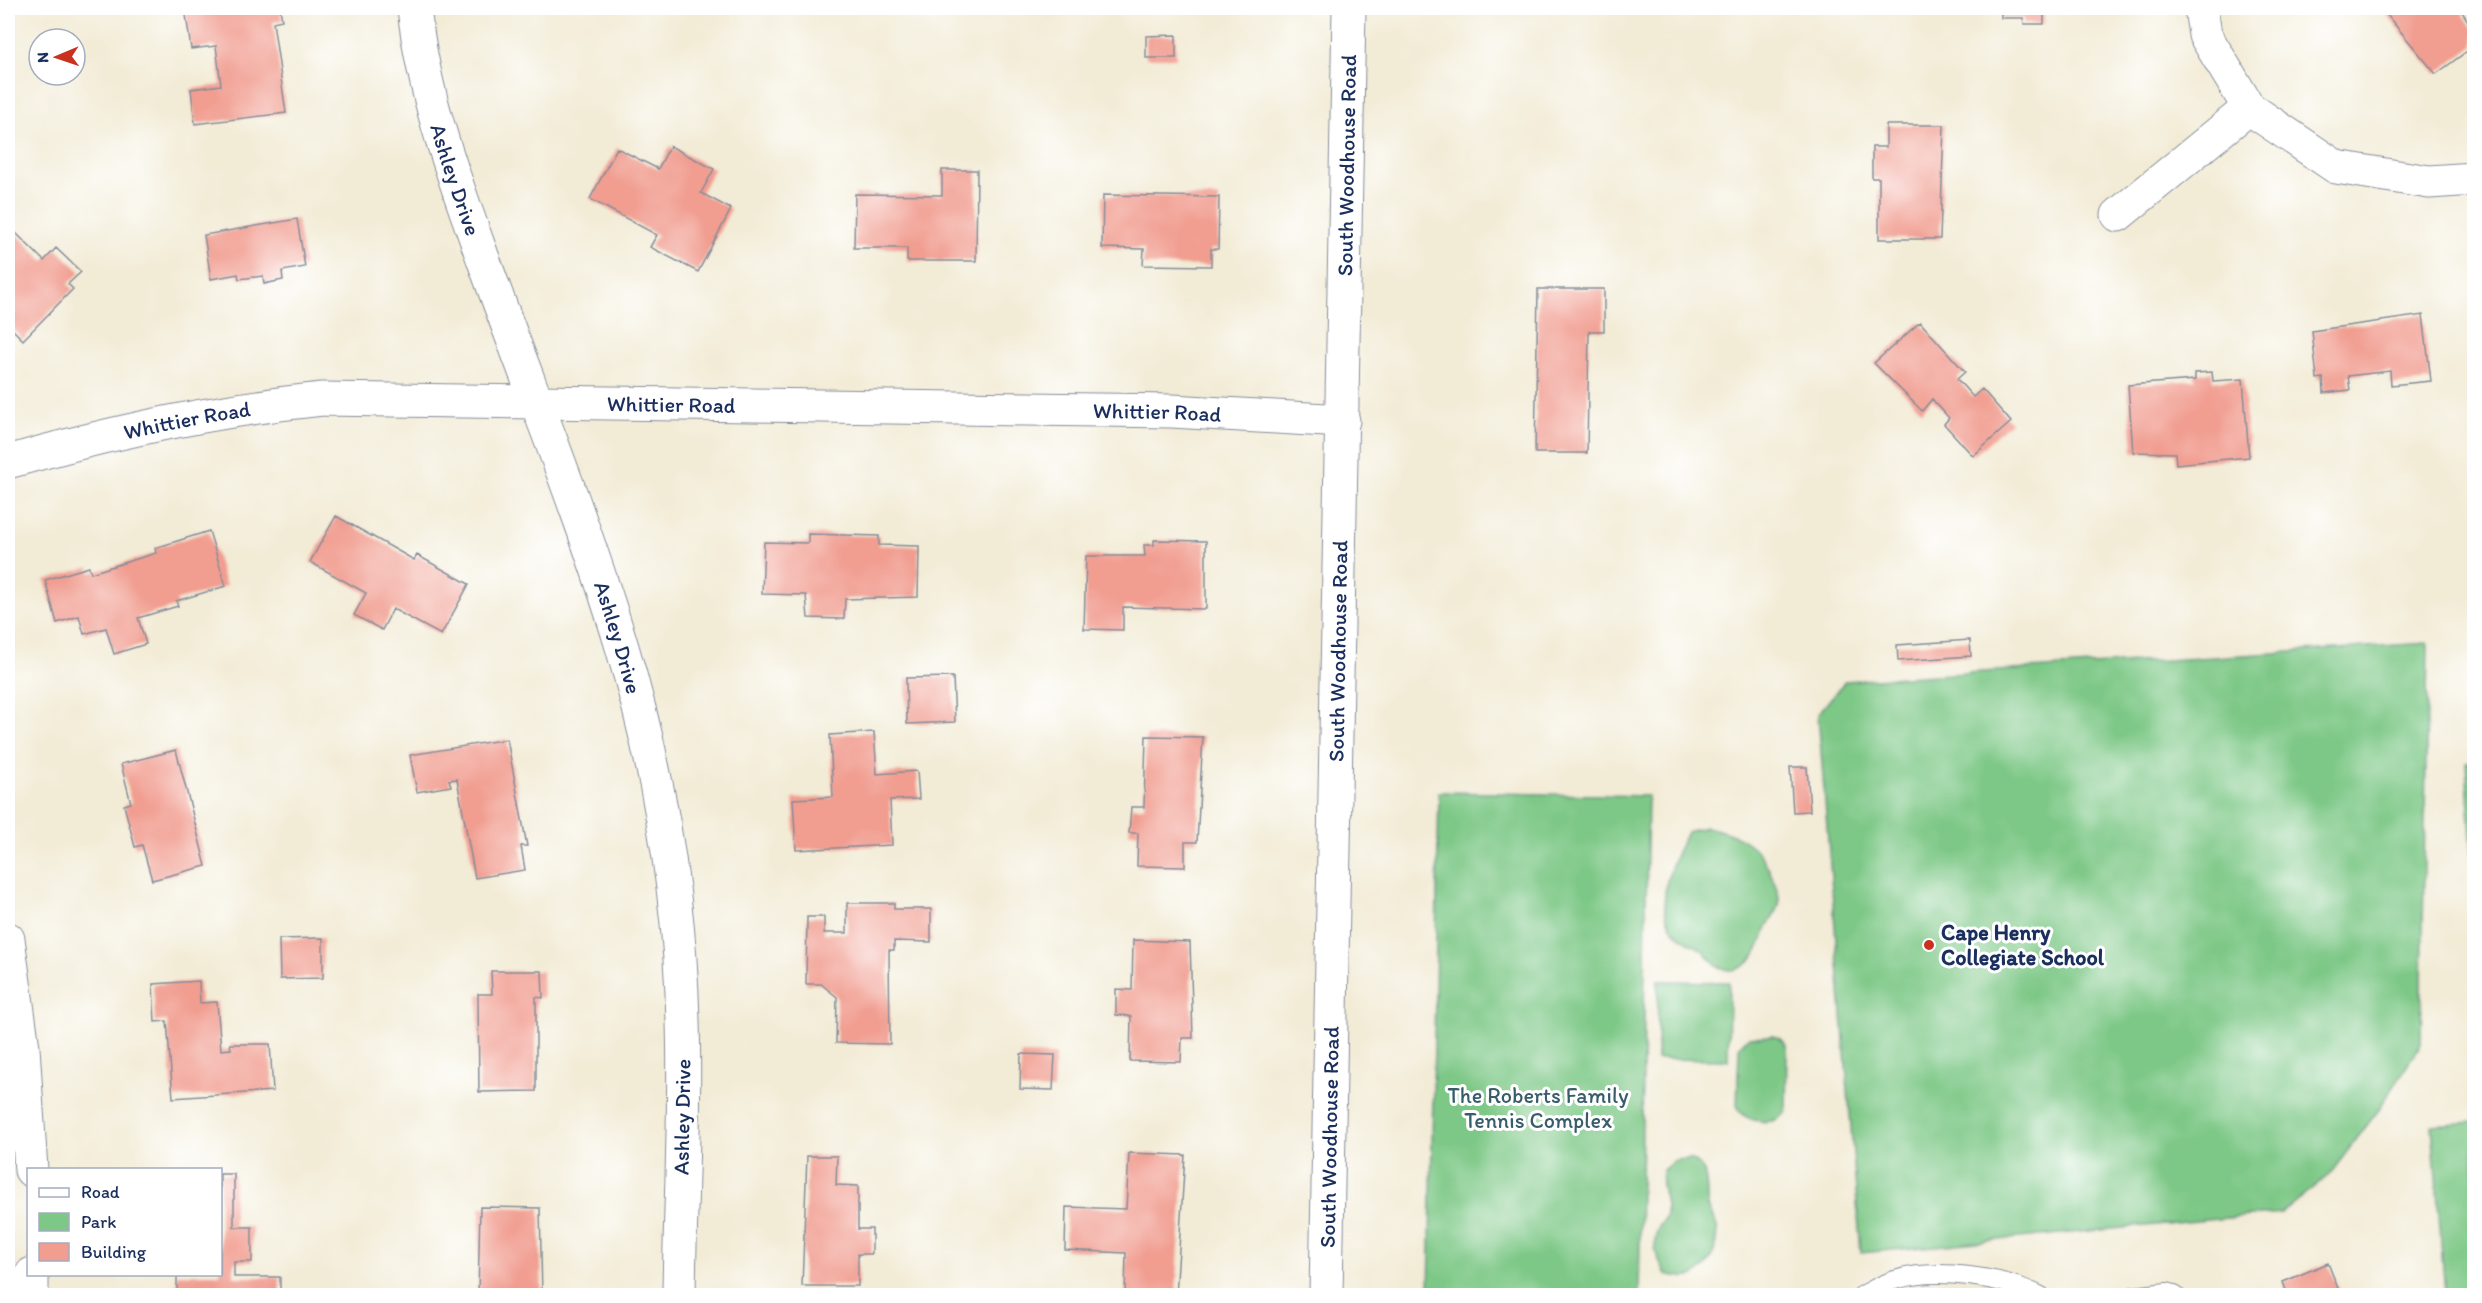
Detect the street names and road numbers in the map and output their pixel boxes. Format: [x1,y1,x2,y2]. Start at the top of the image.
street label: South Woodhouse Road [1331,54,1362,276]
street label: Ashley Drive [425,120,487,239]
street label: Whittier Road [607,390,736,418]
street label: Whittier Road [121,395,252,445]
street label: Whittier Road [1093,396,1222,427]
street label: South Woodhouse Road [1322,540,1353,762]
street label: Ashley Drive [589,578,648,697]
street label: South Woodhouse Road [1313,1026,1344,1248]
street label: Ashley Drive [667,1059,697,1175]

